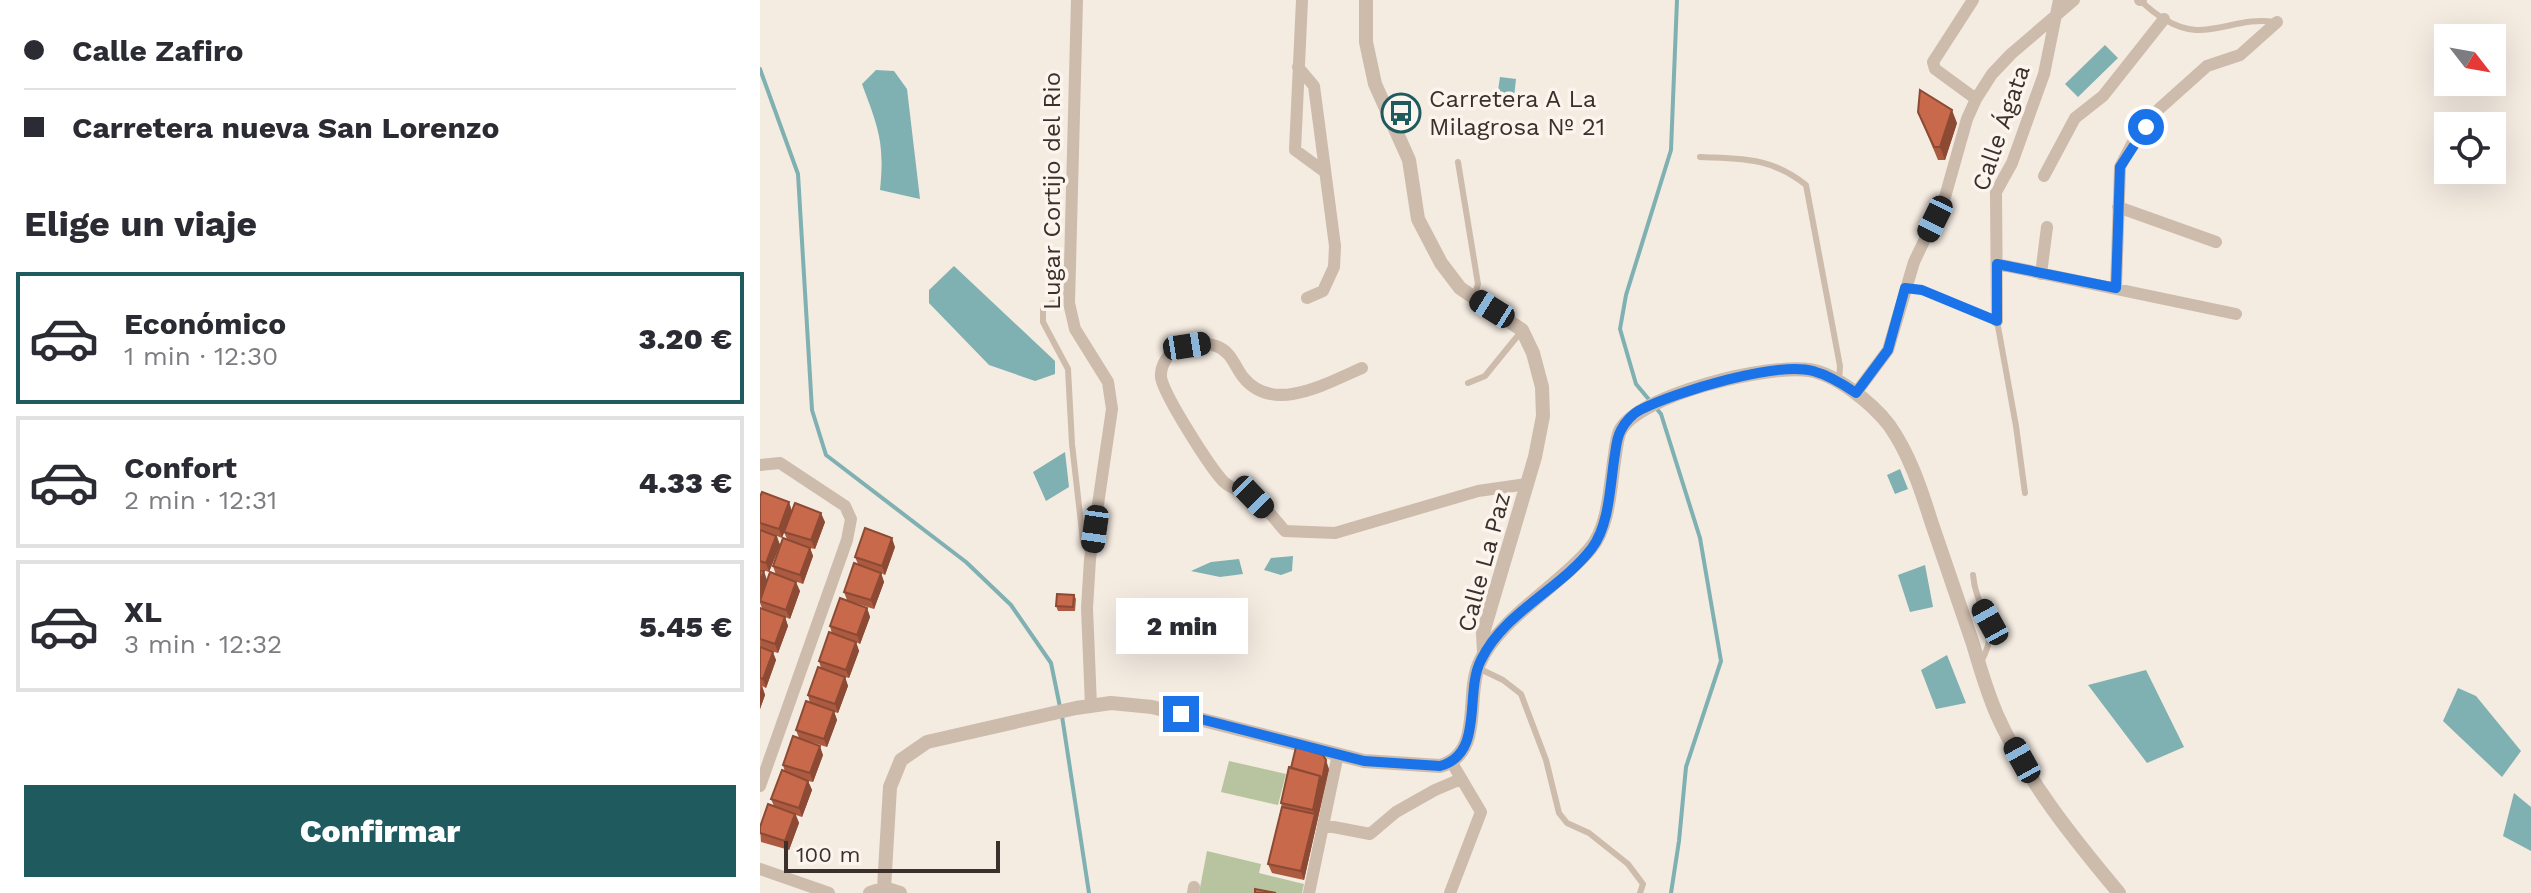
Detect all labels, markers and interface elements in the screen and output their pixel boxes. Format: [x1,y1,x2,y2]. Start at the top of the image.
north arrow [2434,24,2506,96]
map controls [2434,24,2506,184]
text: Calle Zafiro [72,33,244,68]
street label: Calle Ágata [1966,61,2036,195]
street label: Lugar Cortijo del Rio [1038,72,1066,310]
place label: Carretera A La Milagrosa Nº 21 [1429,85,1605,141]
bus stop icon: Carretera A La Milagrosa Nº 21 [1380,92,1422,134]
route start [2128,109,2164,145]
text: Carretera nueva San Lorenzo [72,110,499,145]
button: locate [2434,112,2506,184]
car [1914,192,1956,246]
text: Elige un viaje [24,203,257,245]
car [1465,286,1519,332]
icon: car [28,302,100,374]
text: Económico [124,306,286,341]
text: 3.20 € [638,321,732,356]
car [1161,330,1213,362]
text: 1 min · 12:30 [124,341,278,371]
icon: car [28,446,100,518]
text: Confort [124,450,237,485]
text: 4.33 € [638,465,732,500]
car [1228,471,1278,523]
text: 2 min · 12:31 [124,485,277,515]
street label: Calle La Paz [1452,489,1516,635]
car [1080,504,1110,554]
icon: car [28,590,100,662]
text: XL [124,594,162,629]
car [1968,595,2012,649]
callout: 2 min [1115,598,1247,654]
text: 5.45 € [639,609,732,644]
text: 2 min [1147,611,1217,641]
text: 3 min · 12:32 [124,629,282,659]
route end [1163,696,1199,732]
car [2000,733,2044,787]
button: Confirmar [24,785,736,877]
scale bar [784,837,1000,873]
text: 100 m [796,842,860,867]

